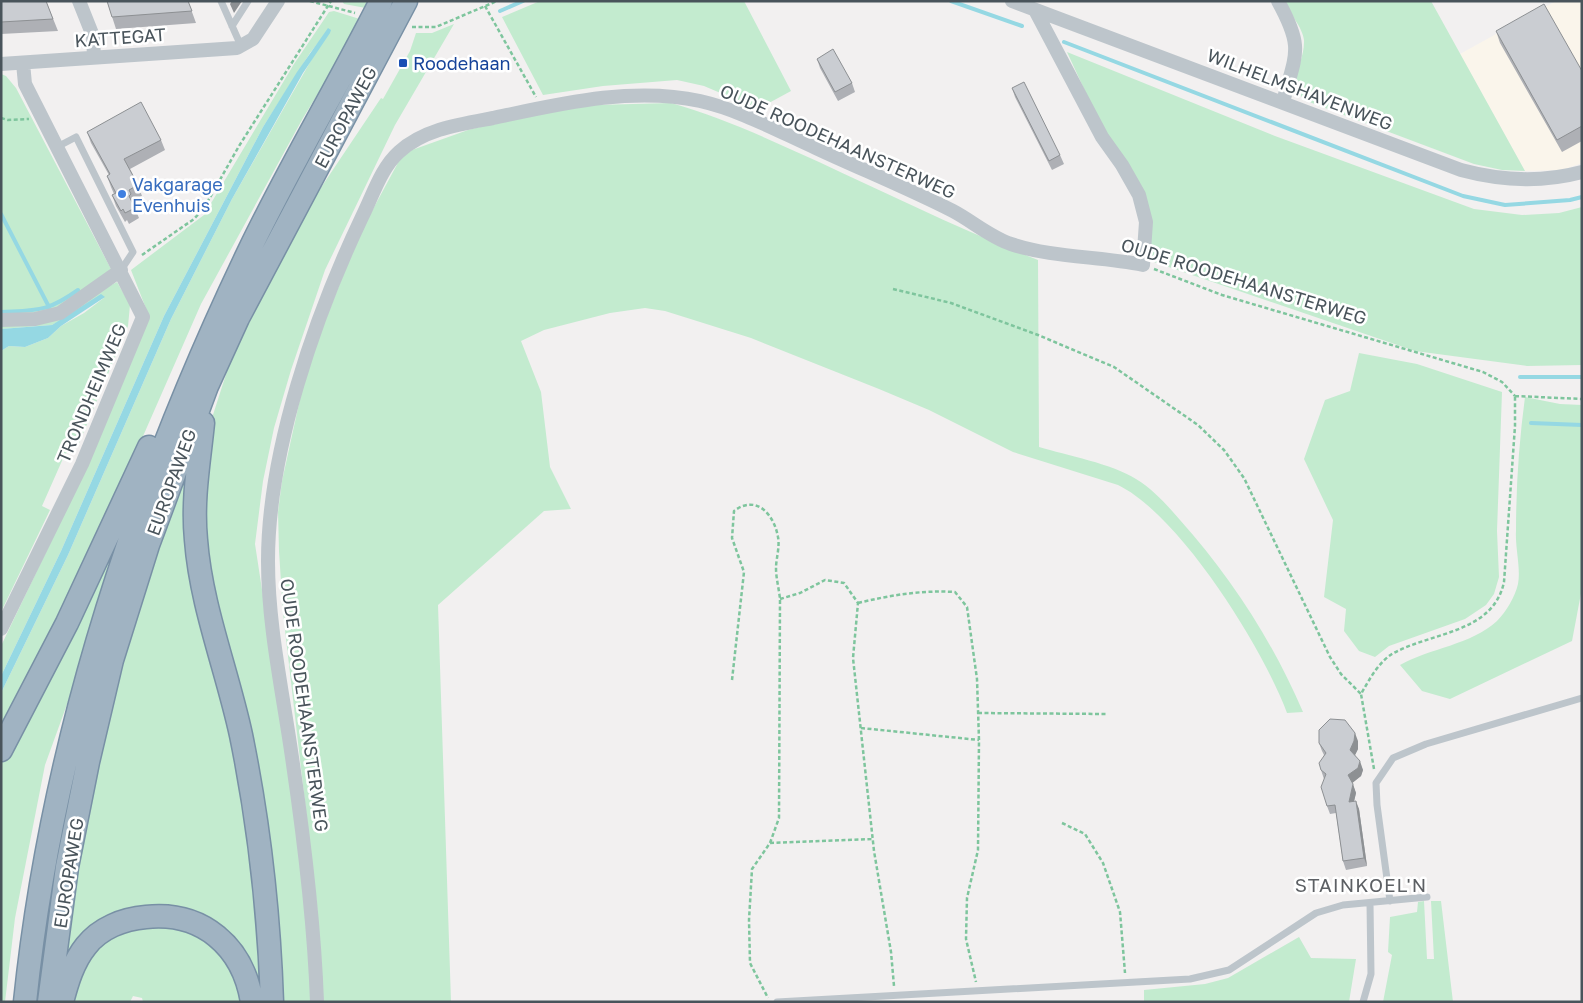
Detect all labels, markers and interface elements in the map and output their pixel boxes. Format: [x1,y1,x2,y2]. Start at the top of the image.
street label: KATTEGAT [74,23,166,51]
street label: WILHELMSHAVENWEG [1204,43,1396,135]
place label: Roodehaan [413,52,511,74]
marker: Roodehaan [397,57,409,69]
street label: EUROPAWEG [309,62,381,172]
street label: OUDE ROODEHAANSTERWEG [717,79,959,203]
place label: Vakgarage Evenhuis [132,173,223,216]
marker: Vakgarage Evenhuis [116,188,128,200]
street label: OUDE ROODEHAANSTERWEG [1119,233,1369,329]
street label: TRONDHEIMWEG [52,320,130,466]
street label: EUROPAWEG [142,426,200,538]
street label: OUDE ROODEHAANSTERWEG [276,577,334,833]
street label: EUROPAWEG [48,816,88,930]
district label: STAINKOEL'N [1295,873,1427,896]

